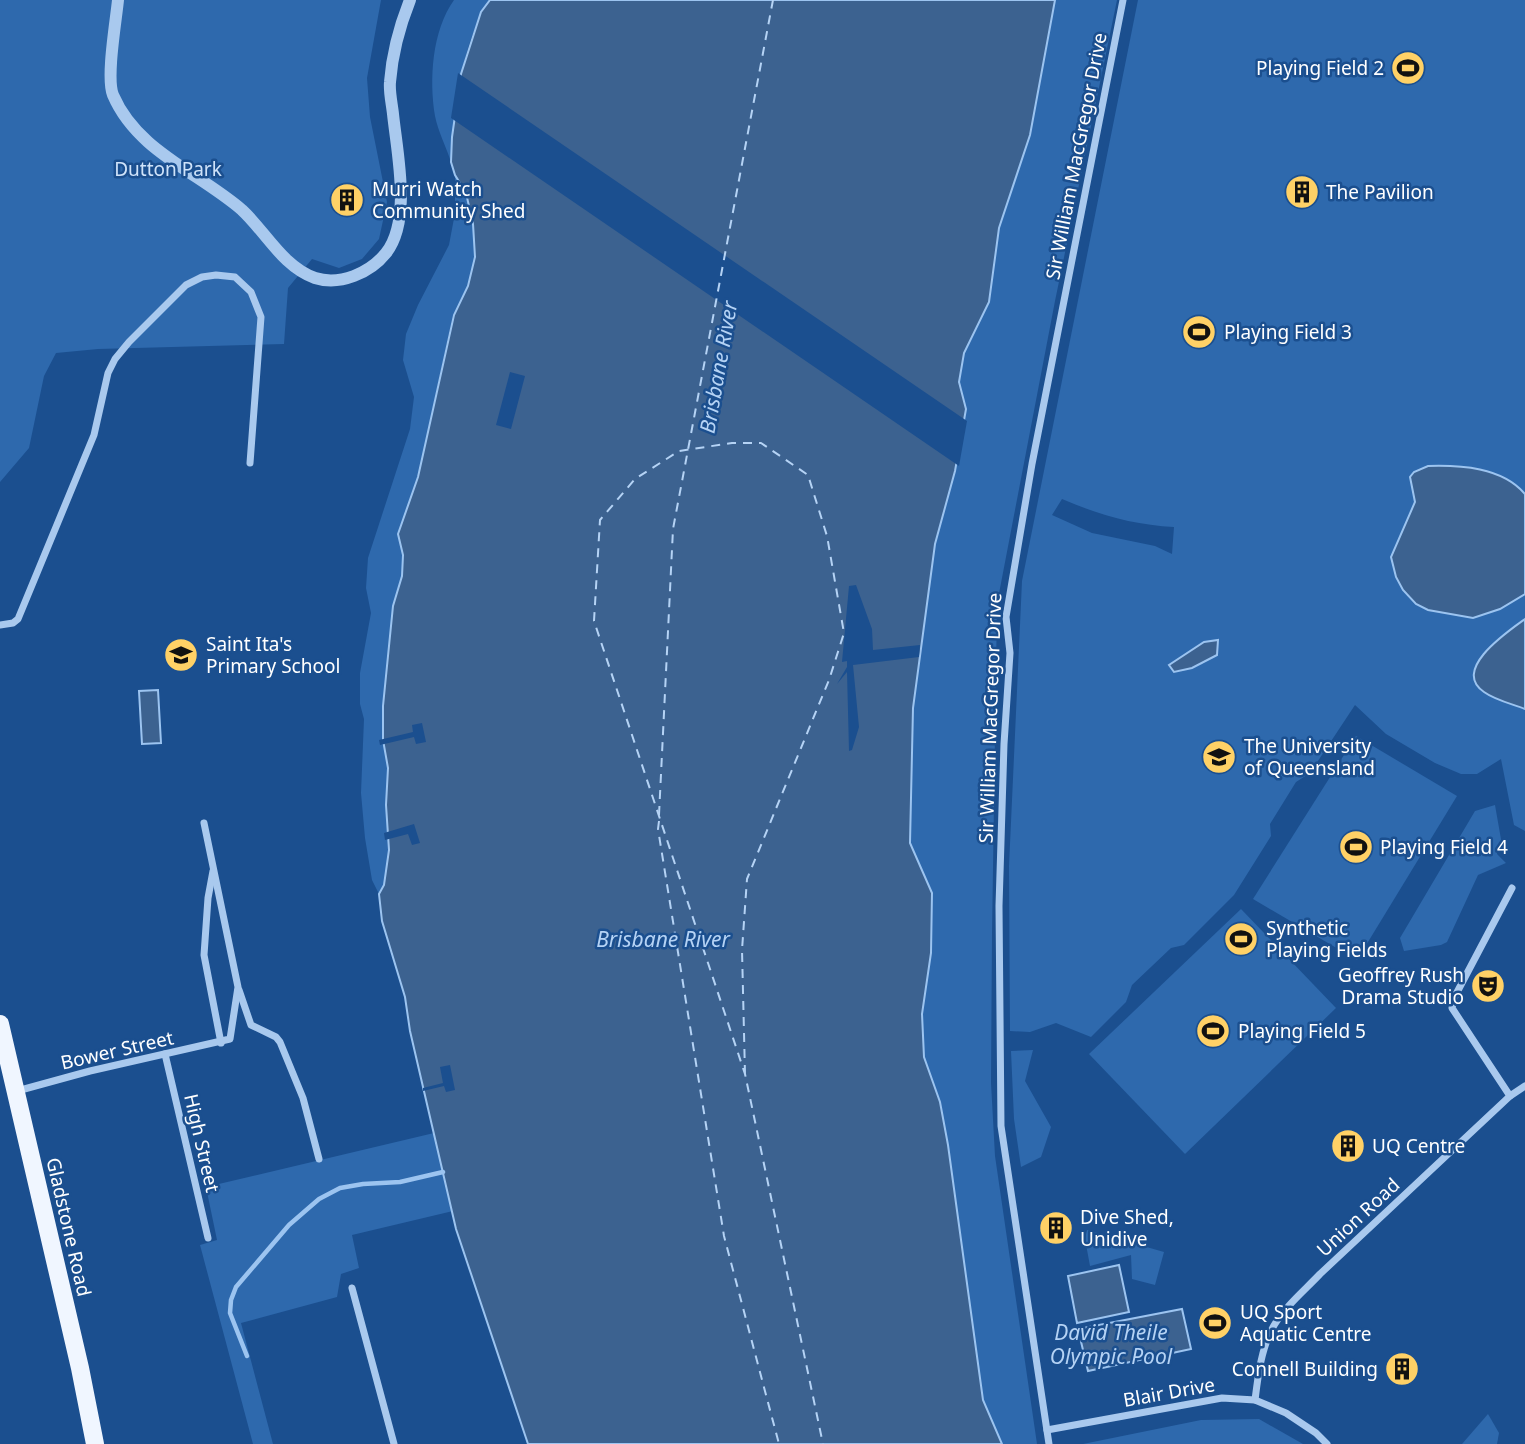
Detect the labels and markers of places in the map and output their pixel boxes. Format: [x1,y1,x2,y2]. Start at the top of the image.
sports icon: Playing Field 2 [1389,49,1427,87]
place label: Playing Field 2 [1256,55,1384,81]
building icon: The Pavilion [1283,173,1321,211]
place label: Murri Watch Community Shed [372,176,525,224]
place label: The Pavilion [1326,179,1434,205]
building icon: Murri Watch Community Shed [328,181,366,219]
sports icon: Playing Field 3 [1180,313,1218,351]
place label: Playing Field 3 [1224,319,1352,345]
place label: Saint Ita's Primary School [206,631,340,679]
school or university icon: Saint Ita's Primary School [162,636,200,674]
place label: The University of Queensland [1244,733,1375,781]
school or university icon: The University of Queensland [1200,738,1238,776]
sports icon: Playing Field 4 [1337,828,1375,866]
place label: Playing Field 4 [1380,834,1508,860]
place label: Synthetic Playing Fields [1266,915,1387,963]
sports icon: Synthetic Playing Fields [1222,920,1260,958]
place label: Geoffrey Rush Drama Studio [1338,962,1464,1010]
theatre icon: Geoffrey Rush Drama Studio [1469,967,1507,1005]
sports icon: Playing Field 5 [1194,1012,1232,1050]
place label: Playing Field 5 [1238,1018,1366,1044]
building icon: UQ Centre [1329,1127,1367,1165]
place label: UQ Centre [1372,1133,1465,1159]
place label: Dive Shed, Unidive [1080,1204,1174,1252]
building icon: Dive Shed, Unidive [1037,1209,1075,1247]
place label: UQ Sport Aquatic Centre [1240,1299,1372,1347]
sports icon: UQ Sport Aquatic Centre [1196,1304,1234,1342]
building icon: Connell Building [1383,1350,1421,1388]
place label: Connell Building [1232,1356,1378,1382]

